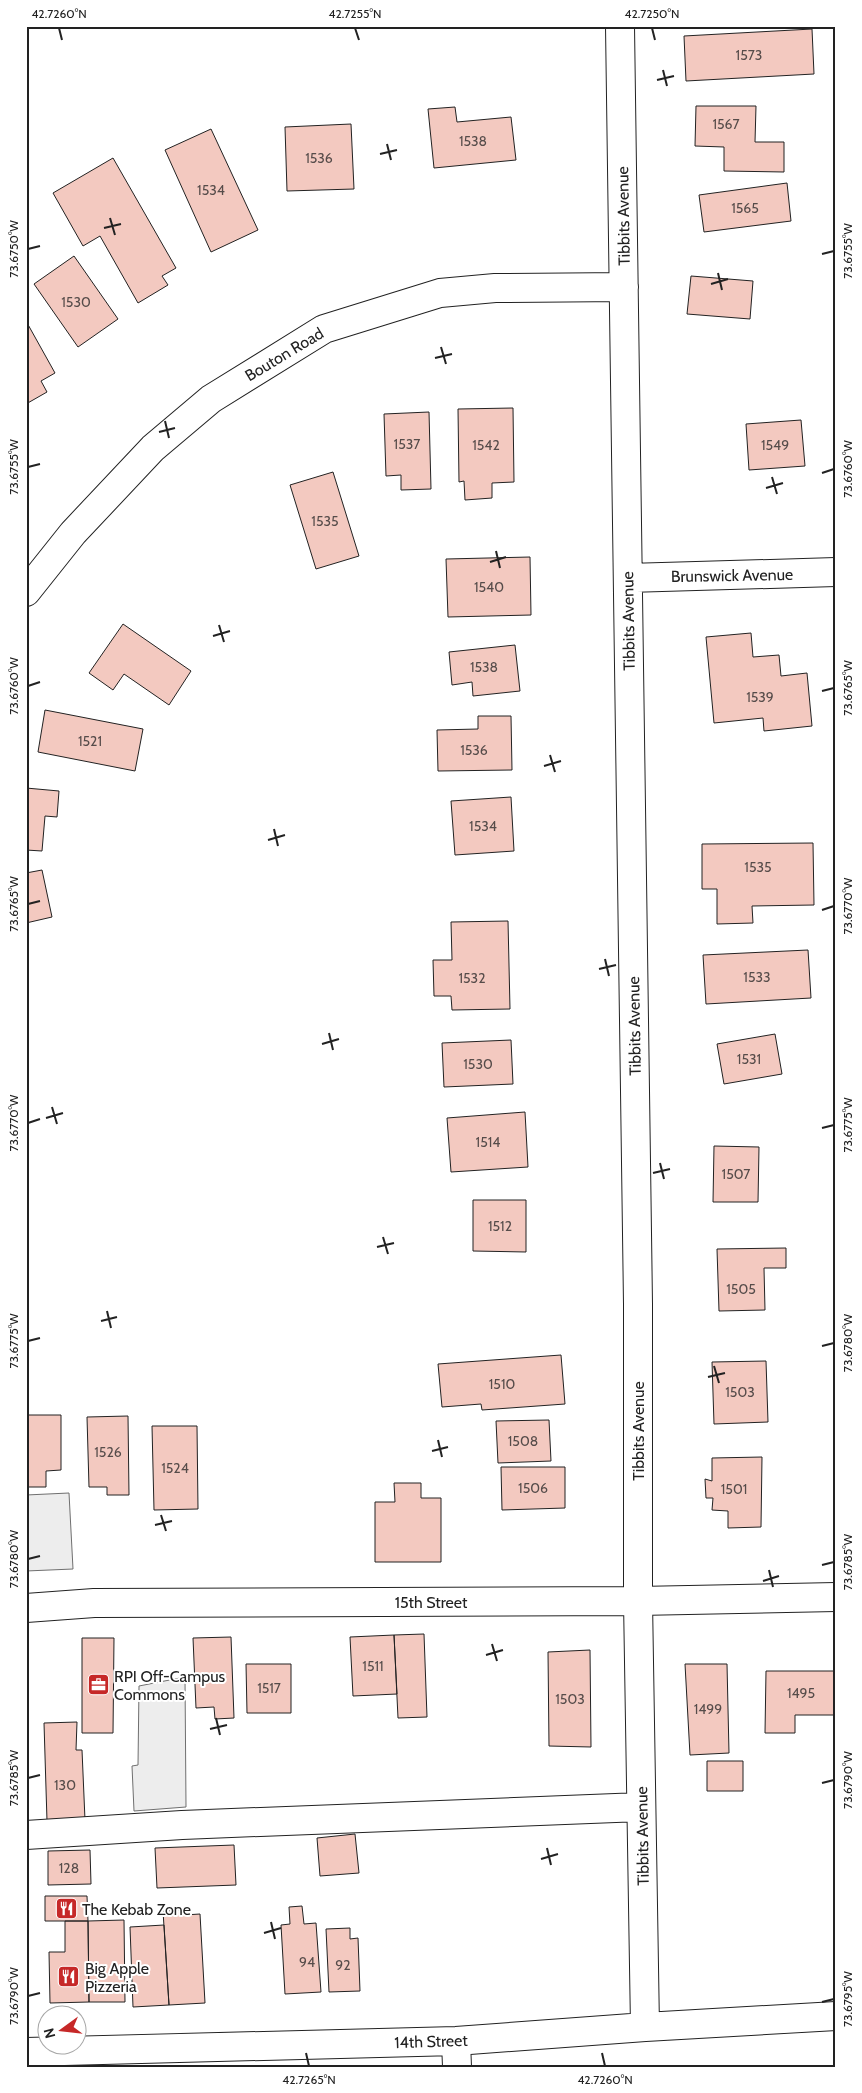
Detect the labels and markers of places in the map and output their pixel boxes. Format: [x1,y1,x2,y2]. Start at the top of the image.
place label: RPI Off-Campus Commons [114,1667,226,1704]
office icon: RPI Off-Campus Commons [86,1673,110,1697]
restaurant icon: The Kebab Zone [54,1897,78,1921]
place label: The Kebab Zone [82,1900,191,1919]
place label: Big Apple Pizzeria [85,1959,149,1996]
restaurant icon: Big Apple Pizzeria [57,1965,81,1989]

